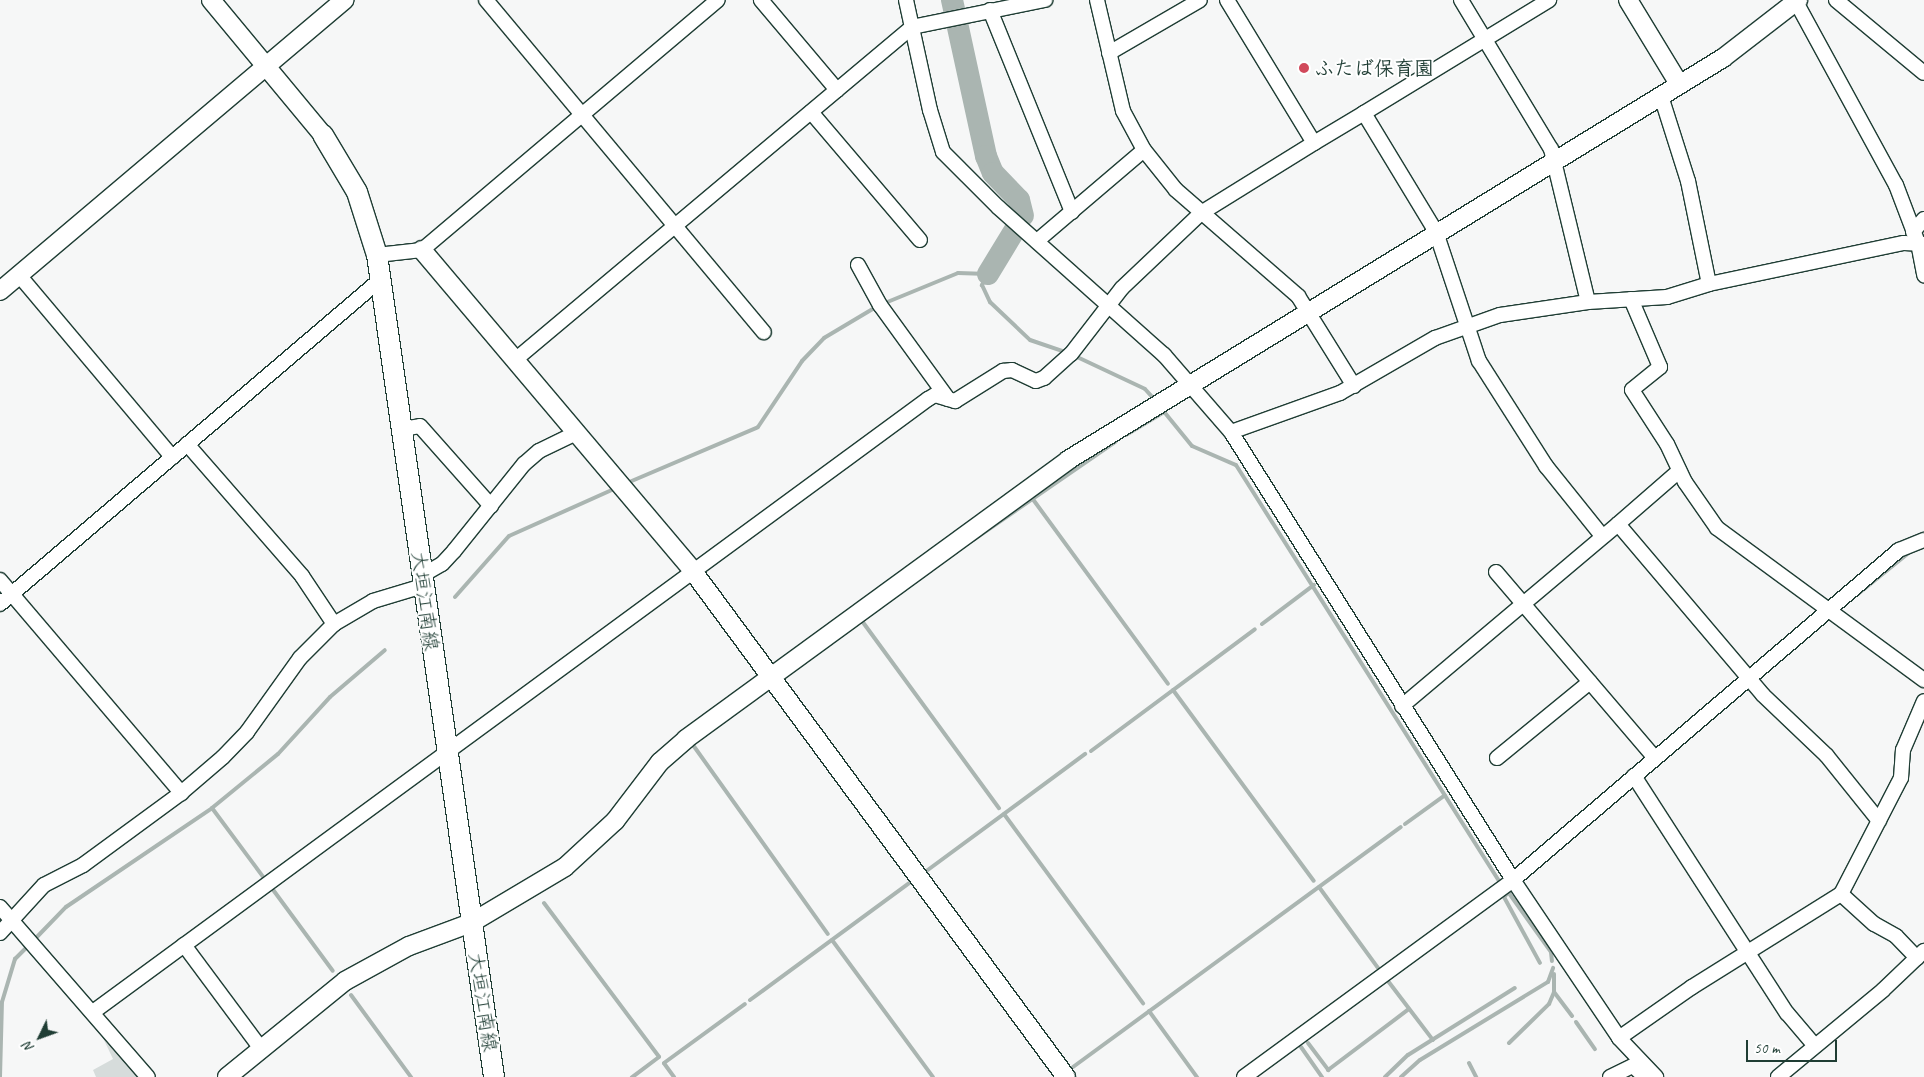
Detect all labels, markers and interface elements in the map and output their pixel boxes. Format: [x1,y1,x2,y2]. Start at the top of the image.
place label: ふたば保育園 [1314,56,1434,80]
marker: ふたば保育園 [1298,62,1310,74]
street label: 大垣江南線 [406,550,444,652]
street label: 大垣江南線 [463,951,503,1053]
north arrow [15,1012,65,1062]
scale bar [1749,1030,1840,1062]
text: N [19,1038,38,1056]
text: 50 m [1754,1039,1780,1058]

